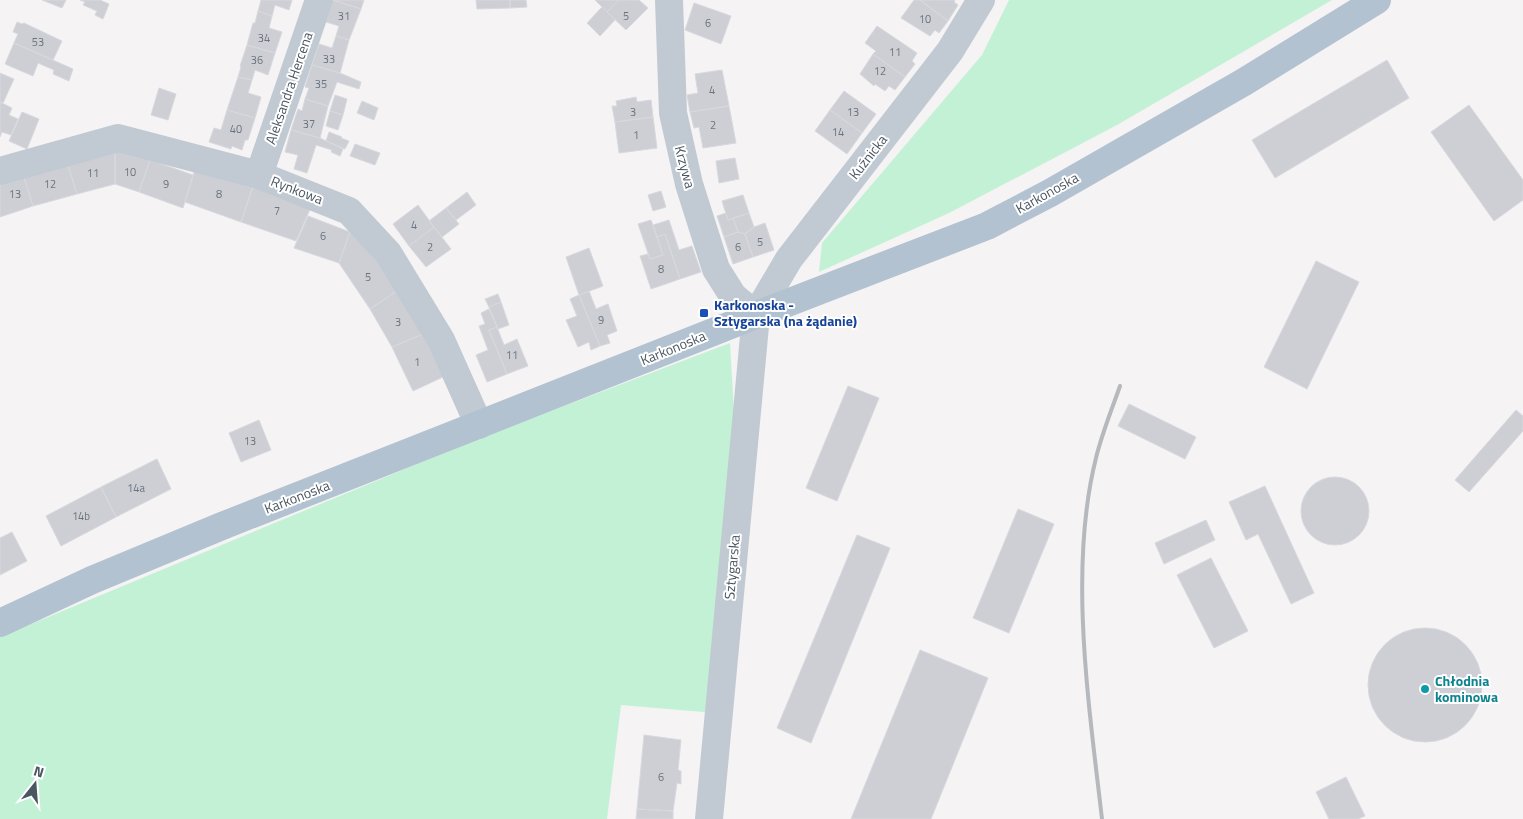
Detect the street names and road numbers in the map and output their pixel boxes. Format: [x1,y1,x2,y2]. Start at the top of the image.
street label: Aleksandra Hercena [259,29,318,147]
street label: Kuźnicka [843,130,892,184]
street label: Krzywa [670,143,701,191]
street label: Karkonoska [1012,167,1082,218]
street label: Rynkowa [268,170,326,209]
street label: Karkonoska [637,325,709,370]
street label: Karkonoska [261,474,333,519]
street label: Sztygarska [718,534,745,600]

